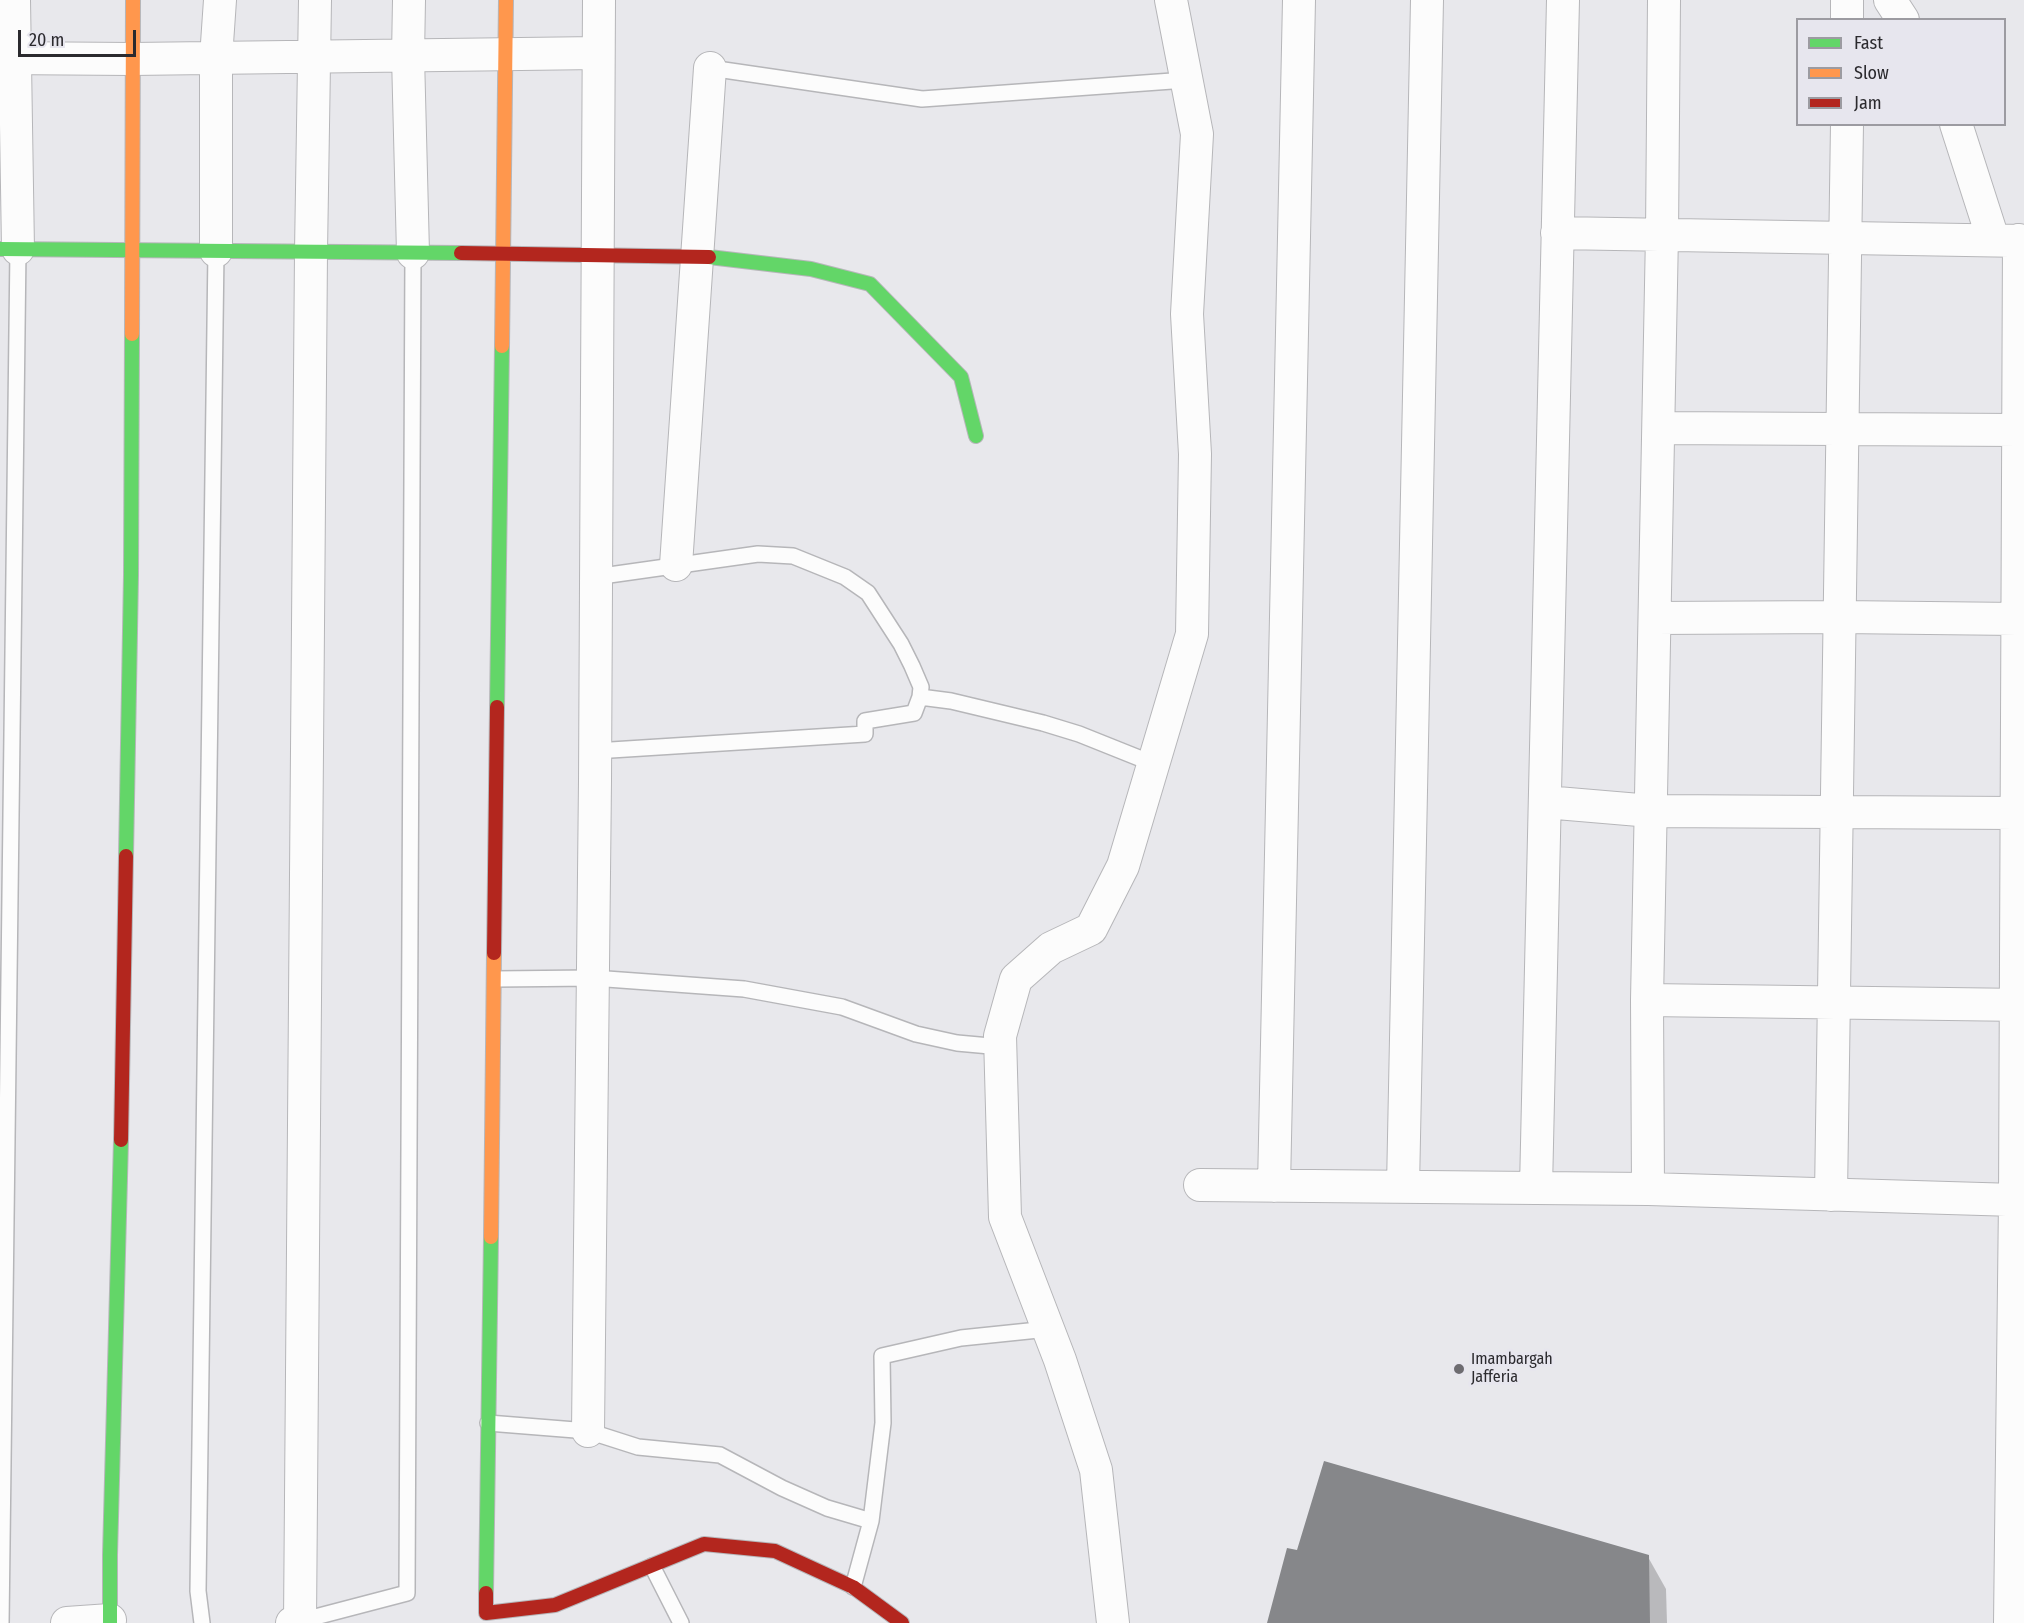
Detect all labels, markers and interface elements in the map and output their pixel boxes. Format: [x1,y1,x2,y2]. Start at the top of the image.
scale bar [21,18,140,56]
legend [1796,18,2006,126]
text: 20 m [29,29,64,51]
text: Fast [1854,32,1883,54]
text: Slow [1854,62,1889,84]
text: Jam [1854,92,1882,114]
place label: Imambargah Jafferia [1471,1350,1553,1388]
marker: Imambargah Jafferia [1452,1362,1466,1376]

